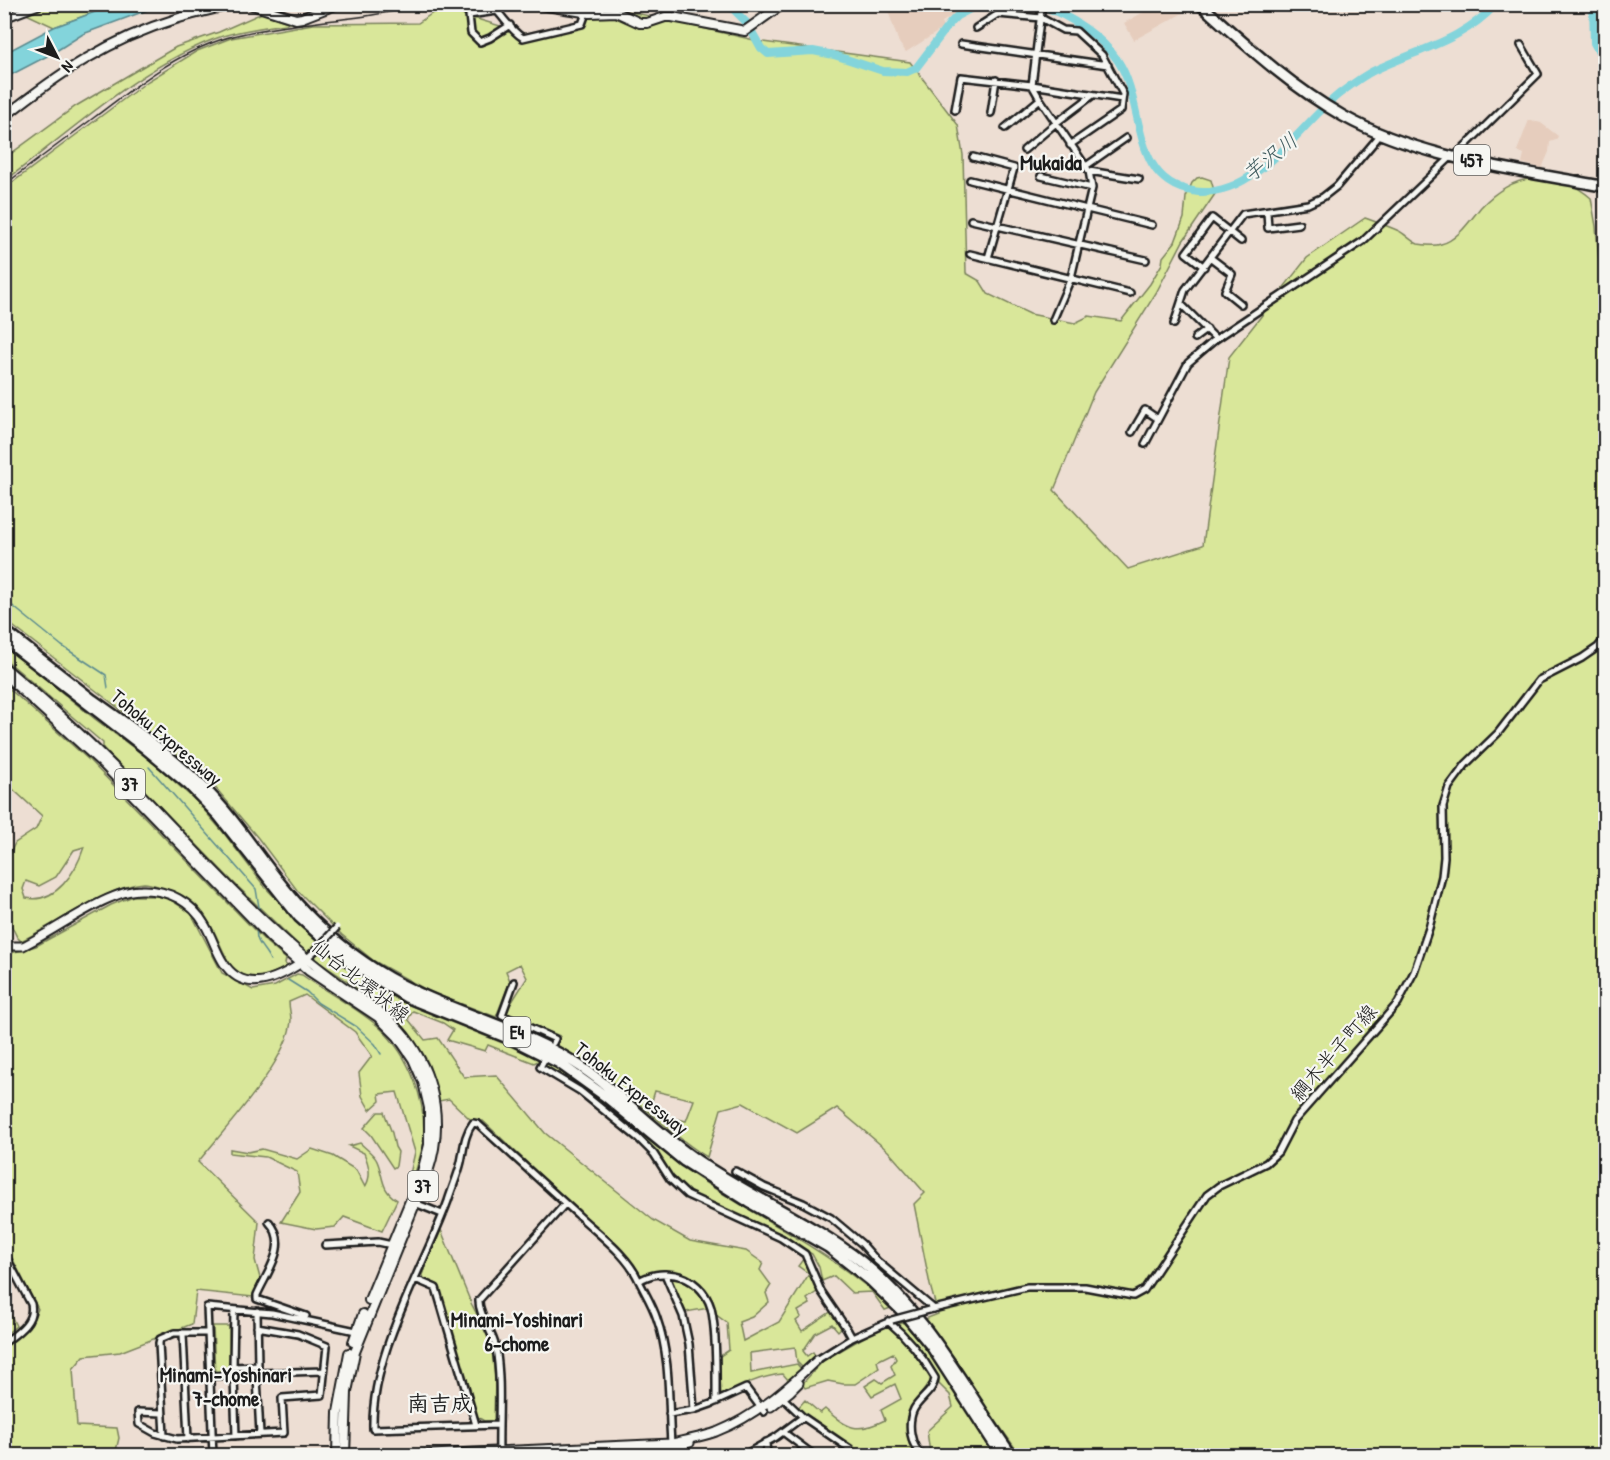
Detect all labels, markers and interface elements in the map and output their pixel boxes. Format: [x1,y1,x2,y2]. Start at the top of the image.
north arrow [27,27,87,87]
text: N [57,57,79,78]
water label: 芋沢川 [1236,126,1304,188]
road number: 457 [1454,145,1490,175]
district label: Mukaida [1020,147,1082,177]
street label: Tohoku Expressway [106,682,228,792]
road number: 37 [115,769,145,799]
street label: 仙台北環状線 [306,932,416,1028]
street label: 綱木半子町線 [1283,998,1383,1106]
road number: E4 [504,1017,530,1047]
street label: Tohoku Expressway [569,1035,695,1141]
road number: 37 [408,1171,438,1201]
district label: Minami-Yoshinari 6-chome [451,1305,583,1358]
district label: Minami-Yoshinari 7-chome [160,1360,292,1413]
district label: 南吉成 [407,1388,473,1418]

